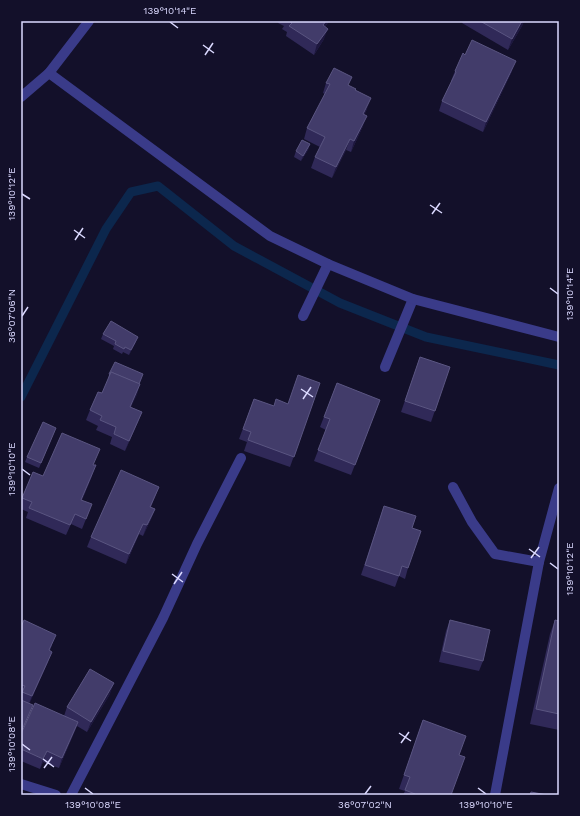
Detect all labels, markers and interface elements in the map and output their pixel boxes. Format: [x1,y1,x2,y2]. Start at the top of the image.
text: 139°10'14"E [144,5,196,16]
text: 139°10'12"E [6,167,17,221]
text: 139°10'14"E [564,268,575,320]
text: 36°07'06"N [6,289,17,343]
text: 139°10'10"E [6,442,17,496]
text: 139°10'12"E [564,542,575,596]
text: 139°10'08"E [6,716,17,772]
text: 139°10'08"E [65,799,121,810]
text: 36°07'02"N [338,799,392,810]
text: 139°10'10"E [459,799,513,810]

